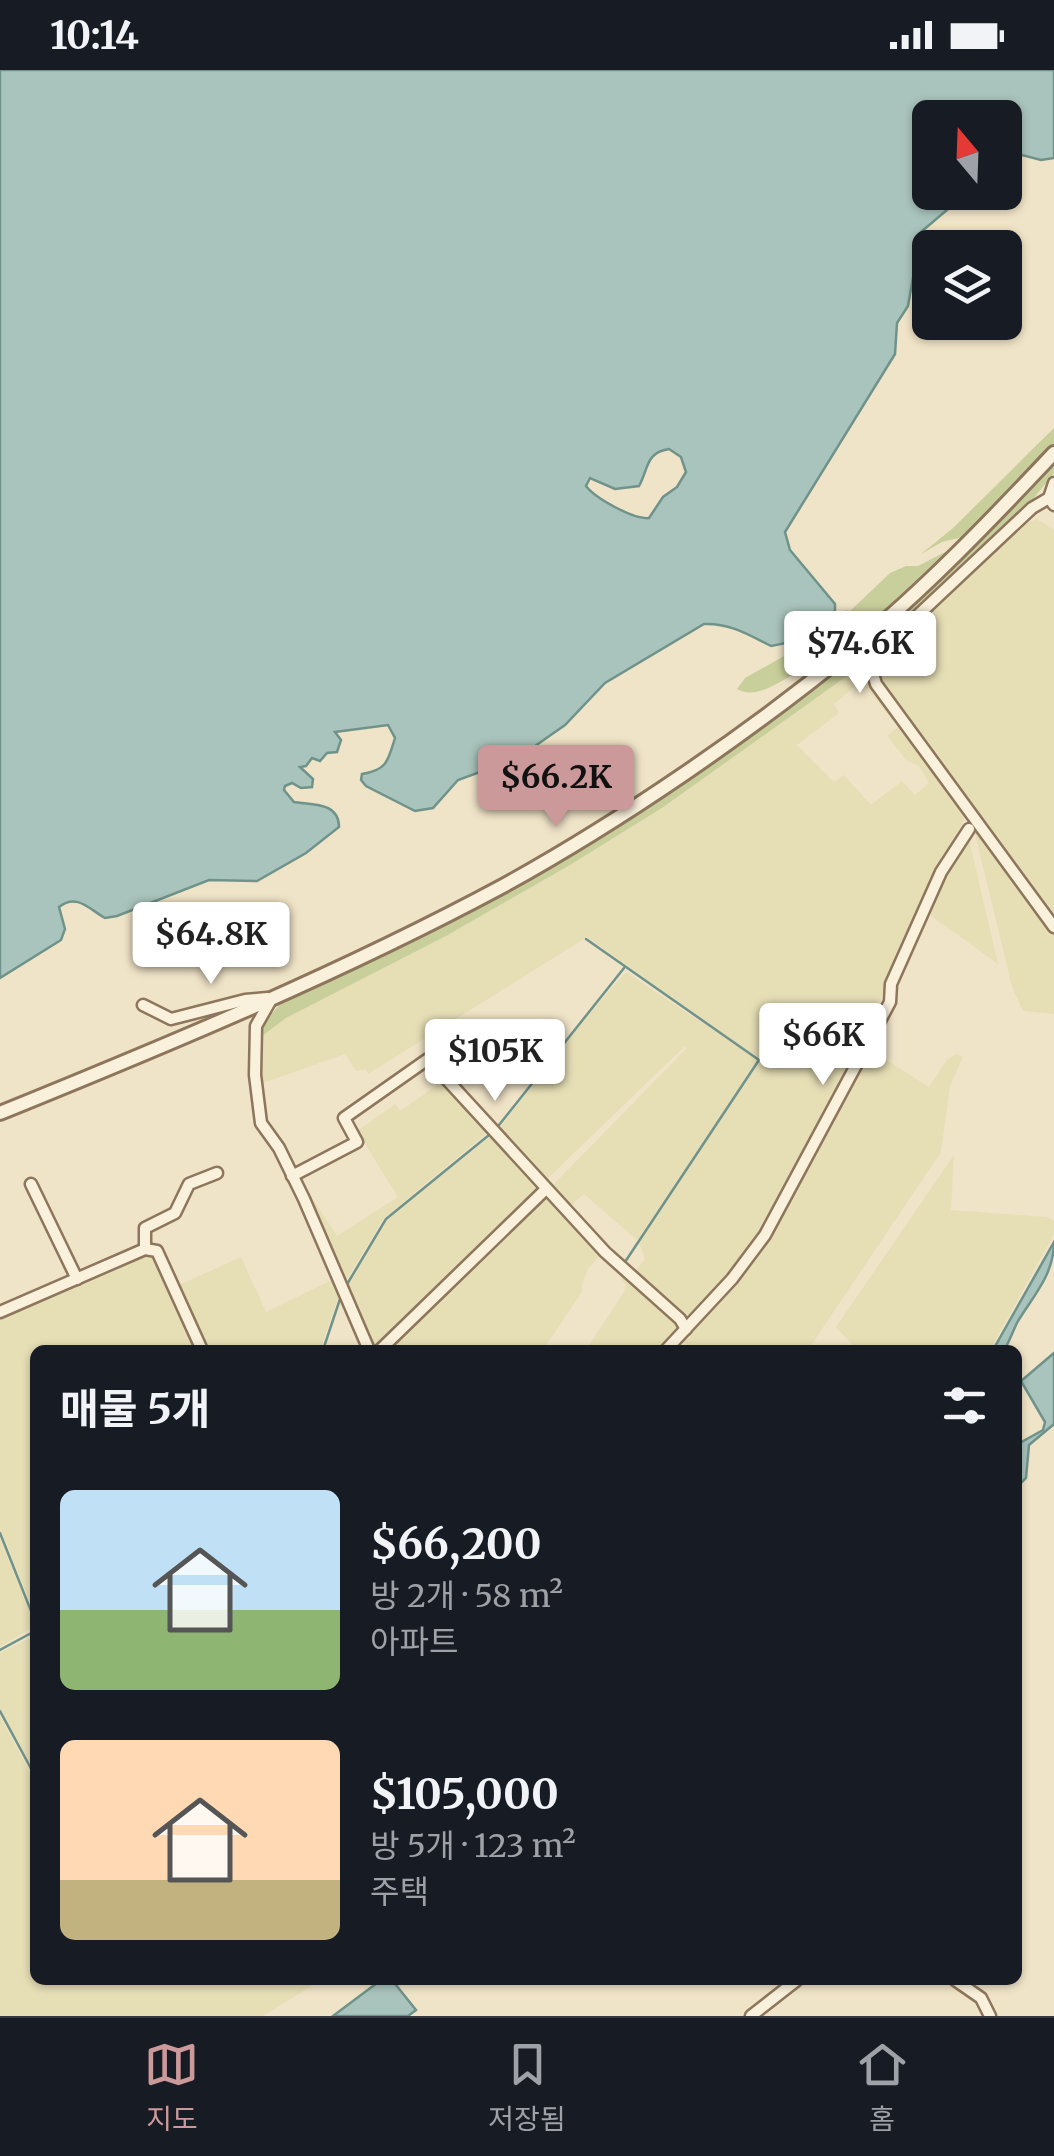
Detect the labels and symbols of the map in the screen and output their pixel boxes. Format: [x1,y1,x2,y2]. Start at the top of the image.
north arrow [912,100,1022,210]
pin: $74.6K [779,611,941,696]
pin: $66.2K [475,745,637,830]
pin: $64.8K [130,902,292,987]
pin: $66K [764,1003,882,1088]
pin: $105K [425,1019,565,1104]

